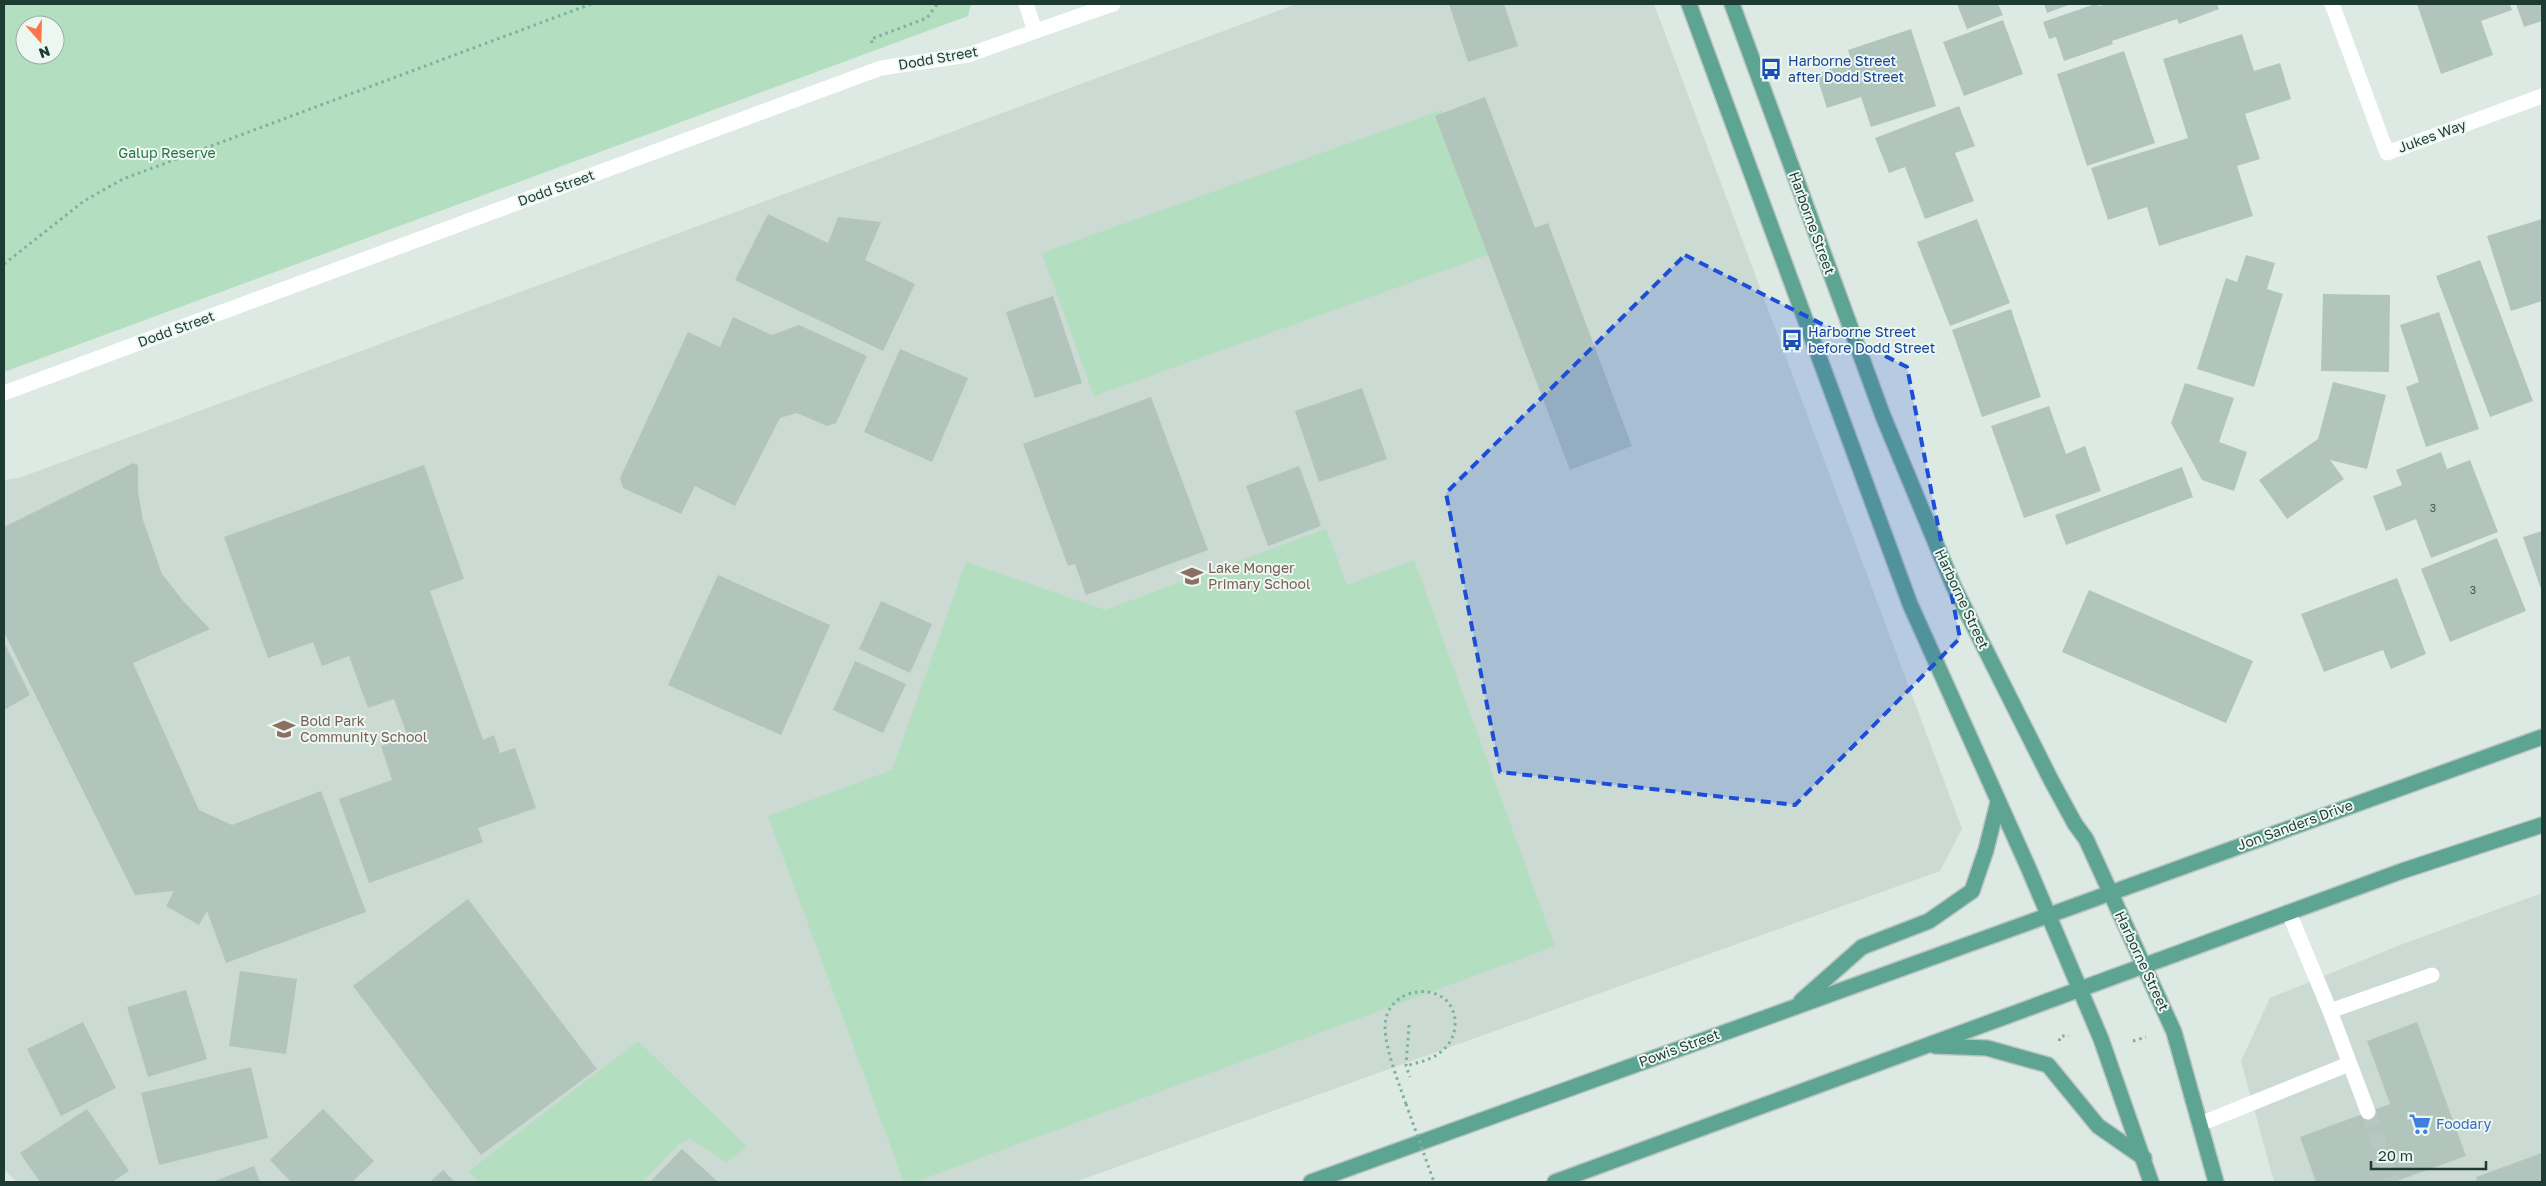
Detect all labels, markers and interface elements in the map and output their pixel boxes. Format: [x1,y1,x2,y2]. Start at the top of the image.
north arrow [15,15,65,65]
street label: Dodd Street [897,42,979,73]
text: N [37,43,53,62]
place label: Harborne Street after Dodd Street [1788,52,1904,85]
bus stop icon: Harborne Street after Dodd Street [1758,56,1784,82]
street label: Jukes Way [2395,115,2468,156]
park label: Galup Reserve [118,144,216,161]
street label: Dodd Street [515,166,597,209]
street label: Harborne Street [1786,169,1839,277]
street label: Dodd Street [135,307,217,350]
place label: Harborne Street before Dodd Street [1808,323,1935,356]
bus stop icon: Harborne Street before Dodd Street [1779,327,1805,353]
house number: 3 [2430,501,2436,514]
street label: Harborne Street [1932,546,1993,651]
place label: Lake Monger Primary School [1208,559,1310,592]
school or university icon: Lake Monger Primary School [1179,563,1205,589]
house number: 3 [2470,583,2476,596]
place label: Bold Park Community School [300,712,427,745]
school or university icon: Bold Park Community School [271,716,297,742]
street label: Jon Sanders Drive [2235,796,2355,853]
street label: Harborne Street [2112,908,2173,1013]
street label: Powis Street [1636,1025,1722,1070]
supermarket icon: Foodary [2407,1111,2433,1137]
place label: Foodary [2436,1115,2491,1132]
scale bar [2371,1138,2486,1170]
text: 20 m [2378,1146,2413,1164]

